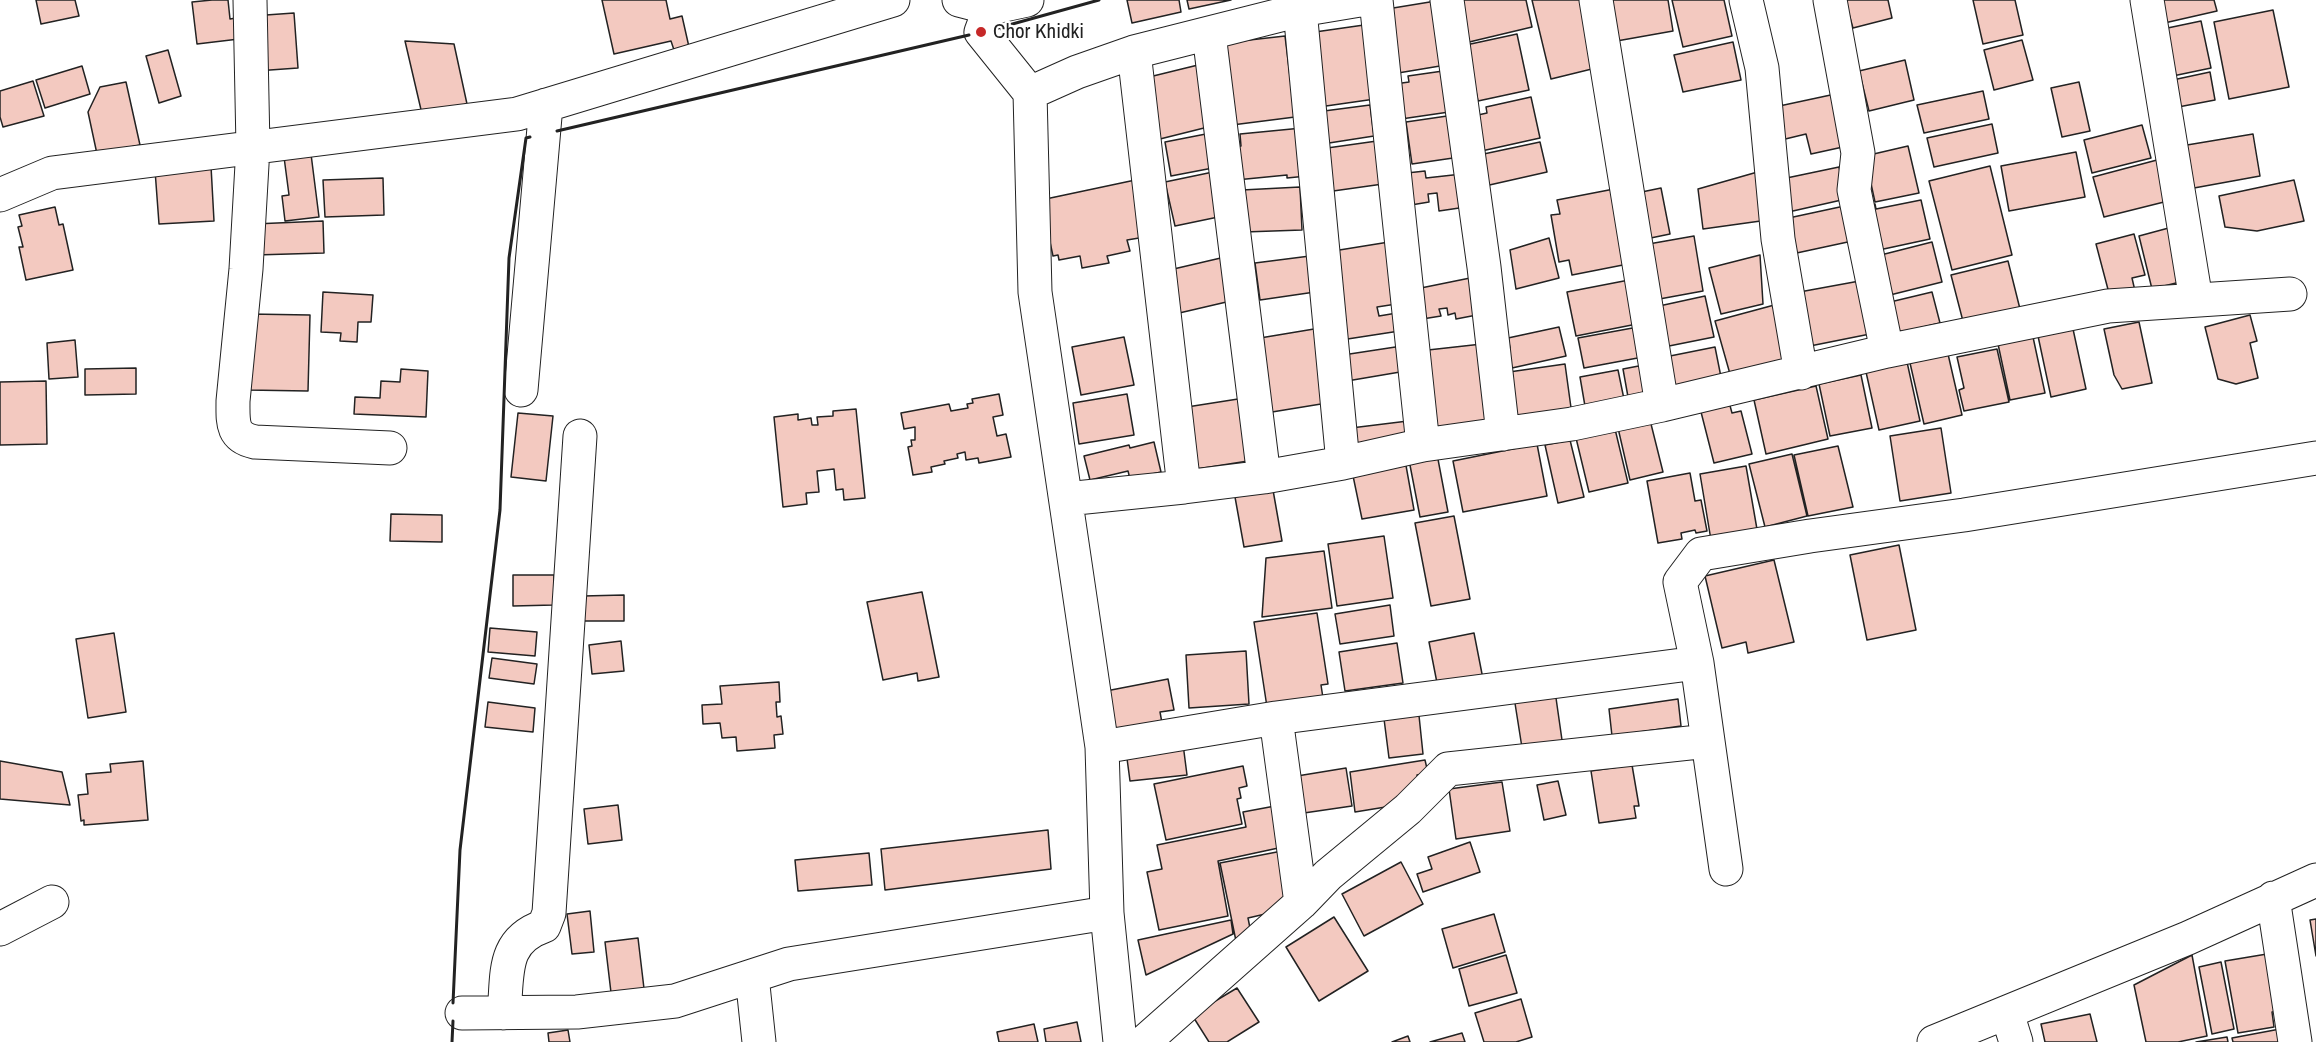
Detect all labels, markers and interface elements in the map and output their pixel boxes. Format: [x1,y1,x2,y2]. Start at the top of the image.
place label: Chor Khidki [993,19,1084,45]
marker: Chor Khidki [974,25,988,39]

